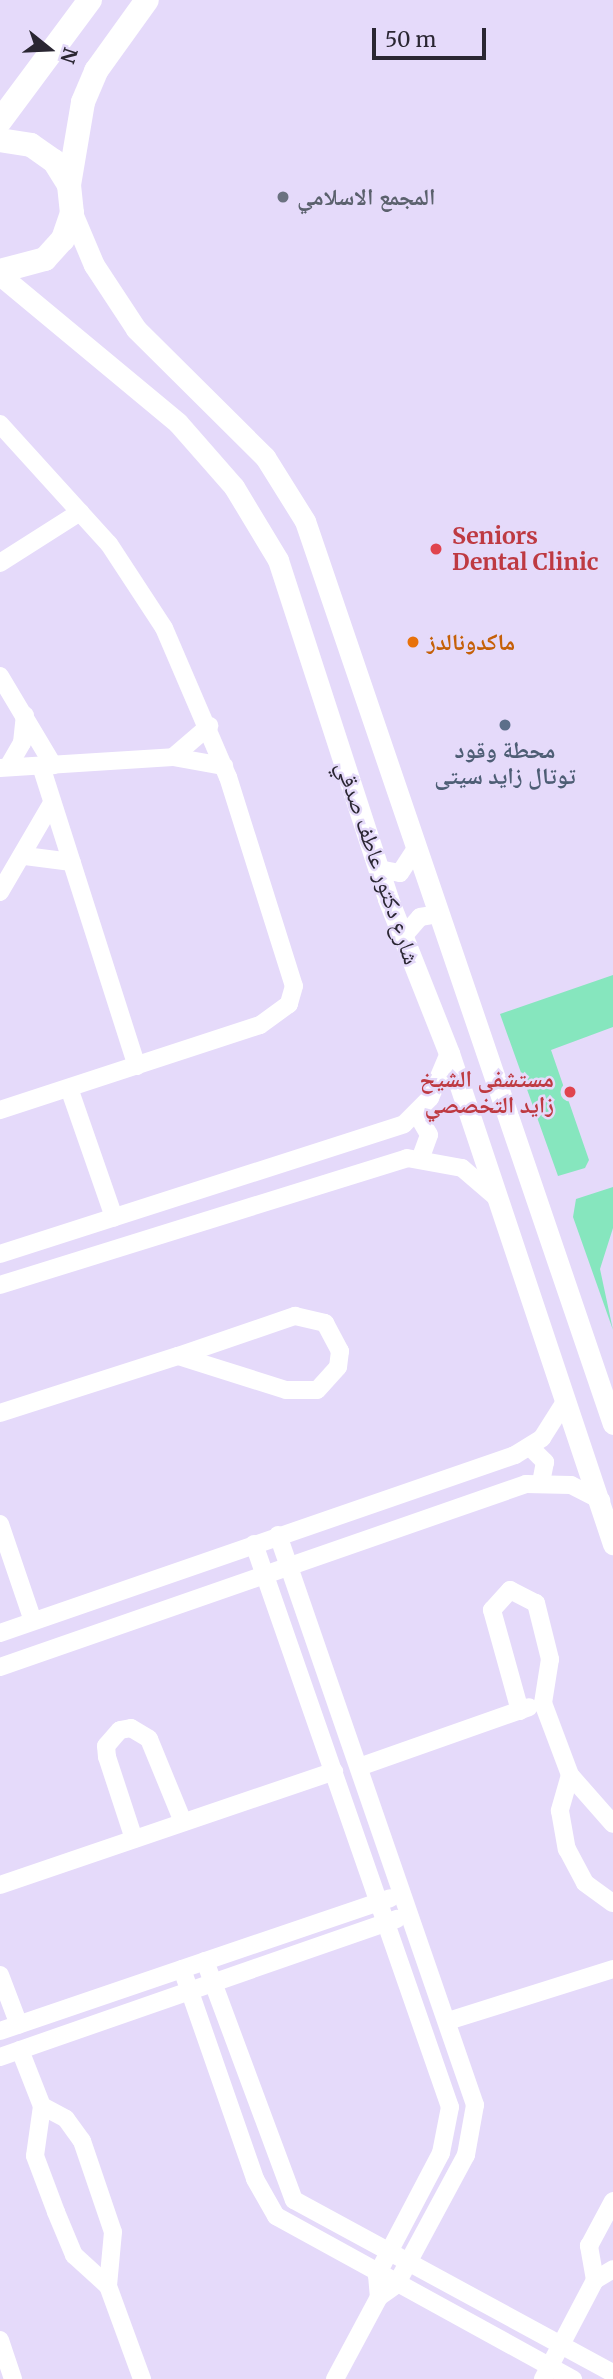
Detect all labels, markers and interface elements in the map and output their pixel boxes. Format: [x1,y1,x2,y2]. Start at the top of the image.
north arrow [14,14,84,84]
scale bar [375,14,489,58]
text: 50 m [385,26,436,53]
text: N [55,45,83,66]
place label: المجمع الاسلامي [297,183,436,211]
marker: المجمع الاسلامي [275,189,291,205]
place label: Seniors Dental Clinic [452,522,598,576]
marker: Seniors Dental Clinic [426,539,446,559]
place label: ماكدونالدز [427,628,515,656]
marker: ماكدونالدز [405,634,421,650]
marker: محطة وقود توتال زايد سيتى [497,717,513,733]
place label: محطة وقود توتال زايد سيتى [434,736,576,790]
street label: شارع دكتور عاطف صدقي [330,758,426,968]
place label: مستشفى الشيخ زايد التخصصي [419,1065,554,1119]
marker: مستشفى الشيخ زايد التخصصي [560,1082,580,1102]

